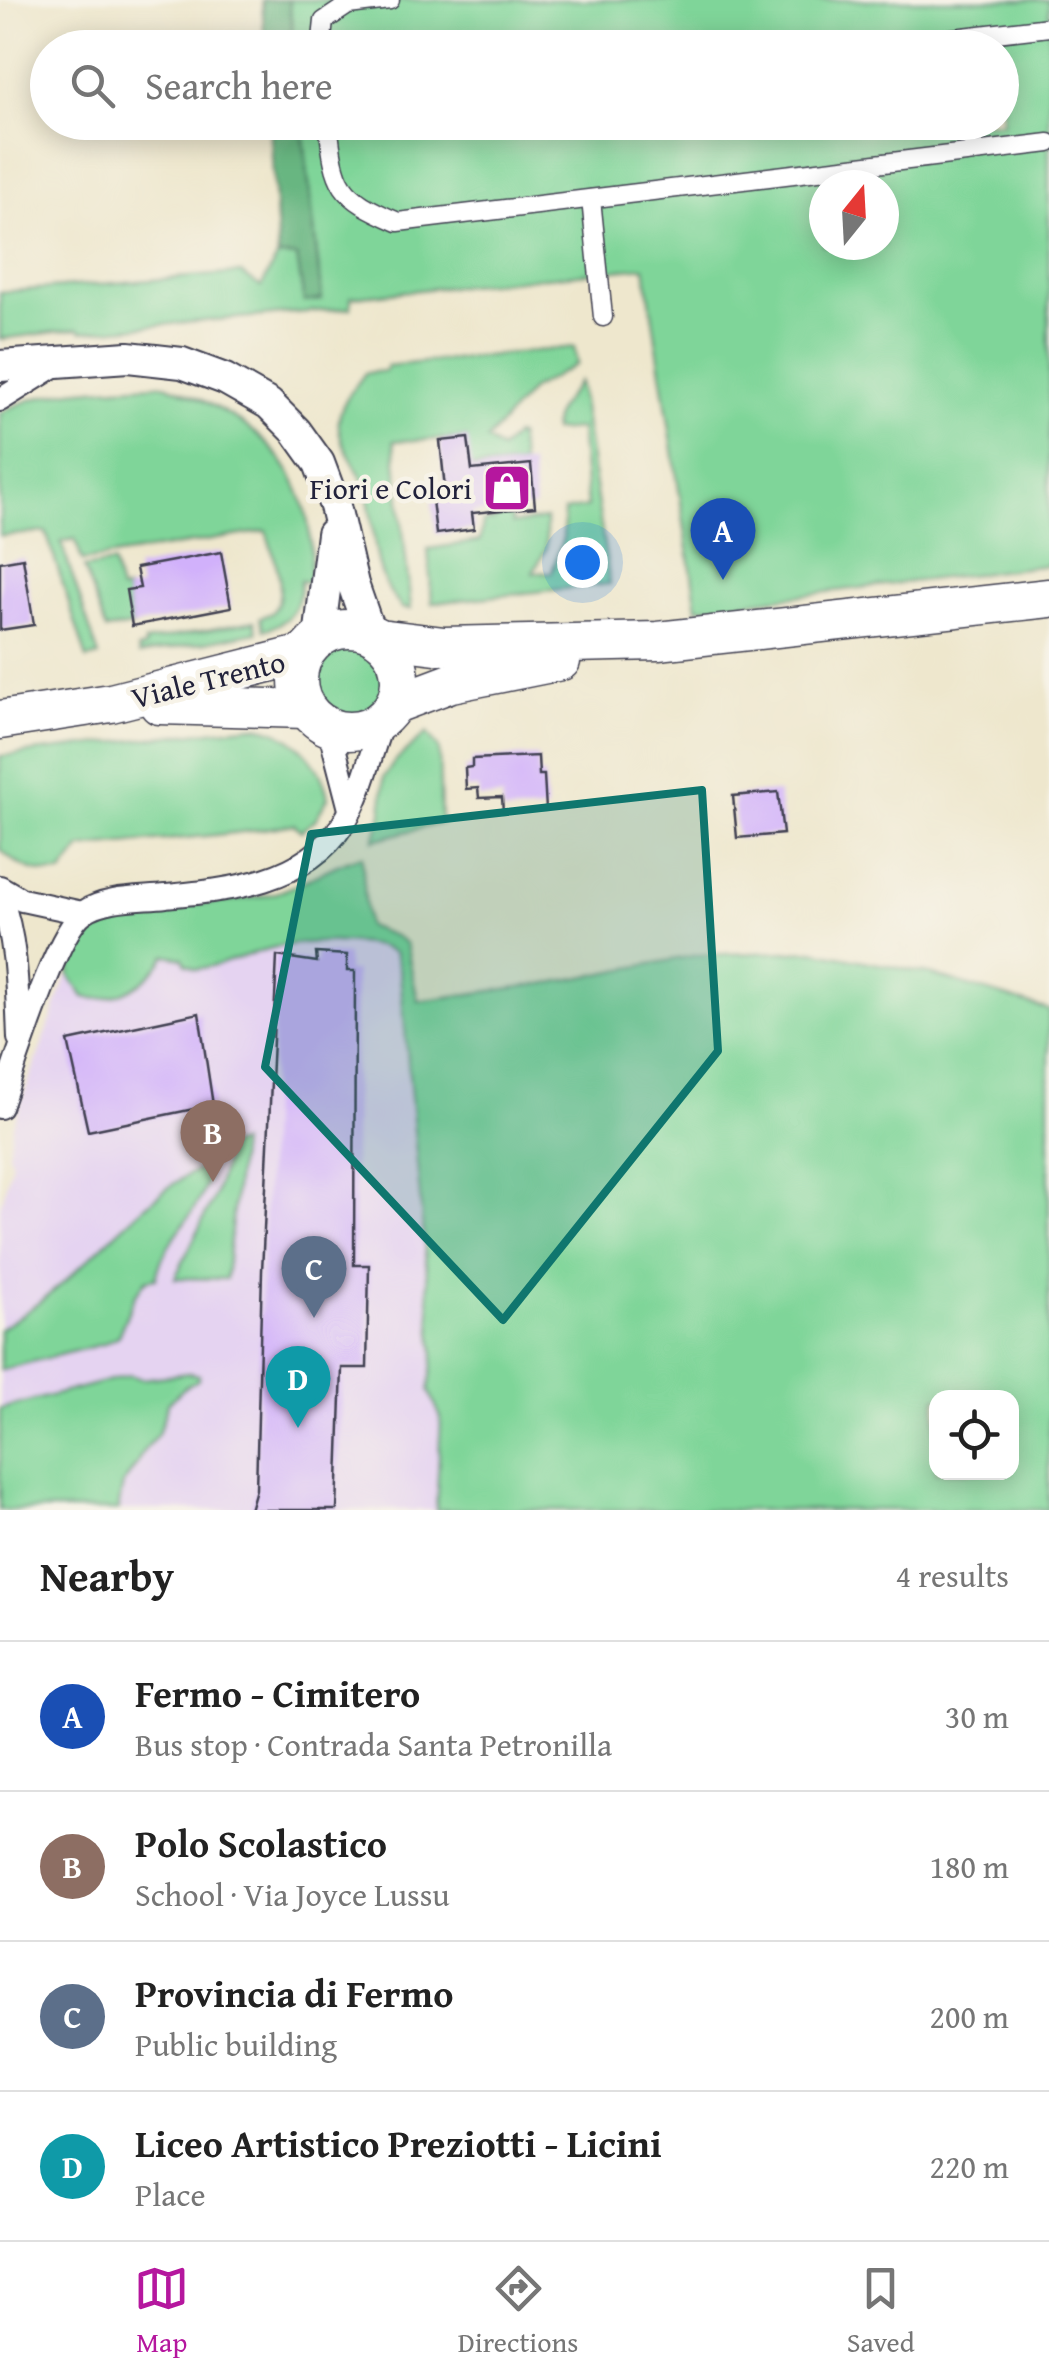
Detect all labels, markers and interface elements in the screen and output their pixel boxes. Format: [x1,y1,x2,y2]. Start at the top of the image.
search box [30,30,1019,140]
text: Search here [145,57,333,113]
icon: search [65,58,120,113]
north arrow [809,170,899,260]
shop icon: Fiori e Colori [481,462,533,514]
place label: Fiori e Colori [309,466,472,510]
pin: A [690,498,756,580]
your location [557,537,608,588]
street label: Viale Trento [127,639,289,719]
pin: B [180,1100,246,1182]
pin: C [282,1236,346,1318]
pin: D [266,1346,330,1428]
map controls [929,1390,1019,1480]
button: locate [929,1390,1019,1480]
text: Nearby [40,1545,174,1606]
text: 4 results [896,1552,1009,1599]
text: Fermo - Cimitero [135,1665,420,1721]
text: A [62,1693,83,1740]
text: 30 m [945,1693,1009,1740]
text: Bus stop · Contrada Santa Petronilla [135,1721,612,1768]
text: Polo Scolastico [135,1815,387,1871]
text: B [63,1843,82,1890]
text: 180 m [930,1843,1009,1890]
text: School · Via Joyce Lussu [135,1871,450,1918]
text: Provincia di Fermo [135,1965,453,2021]
text: C [63,1993,82,2040]
text: 200 m [930,1993,1009,2040]
text: Public building [135,2021,337,2068]
text: Liceo Artistico Preziotti - Licini [135,2115,662,2171]
text: D [62,2143,83,2190]
text: 220 m [930,2143,1009,2190]
text: Place [135,2171,206,2218]
tab: Map [134,2261,189,2362]
tab: Directions [458,2261,578,2362]
tab: Saved [847,2261,915,2362]

